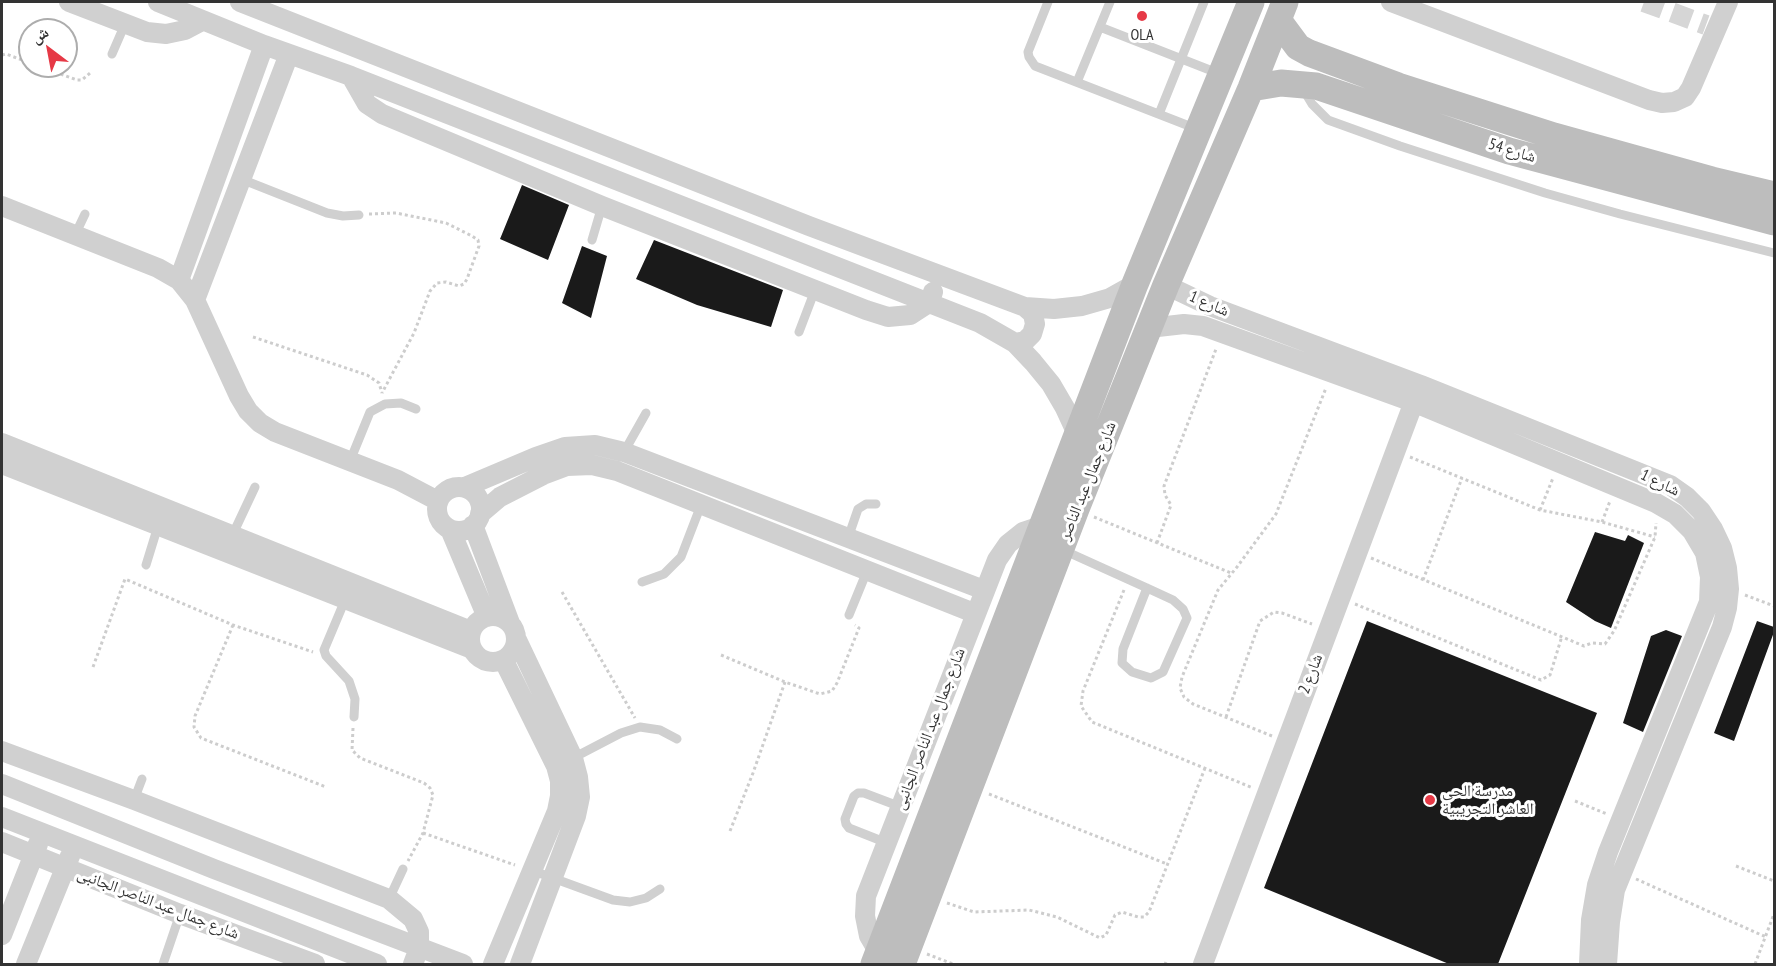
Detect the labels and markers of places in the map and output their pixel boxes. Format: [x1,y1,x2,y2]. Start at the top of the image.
marker: OLA [1135,9,1149,23]
place label: OLA [1130,25,1154,45]
place label: مدرسة الحى العاشر التجريبية [1442,781,1533,819]
marker: مدرسة الحى العاشر التجريبية [1423,793,1437,807]

